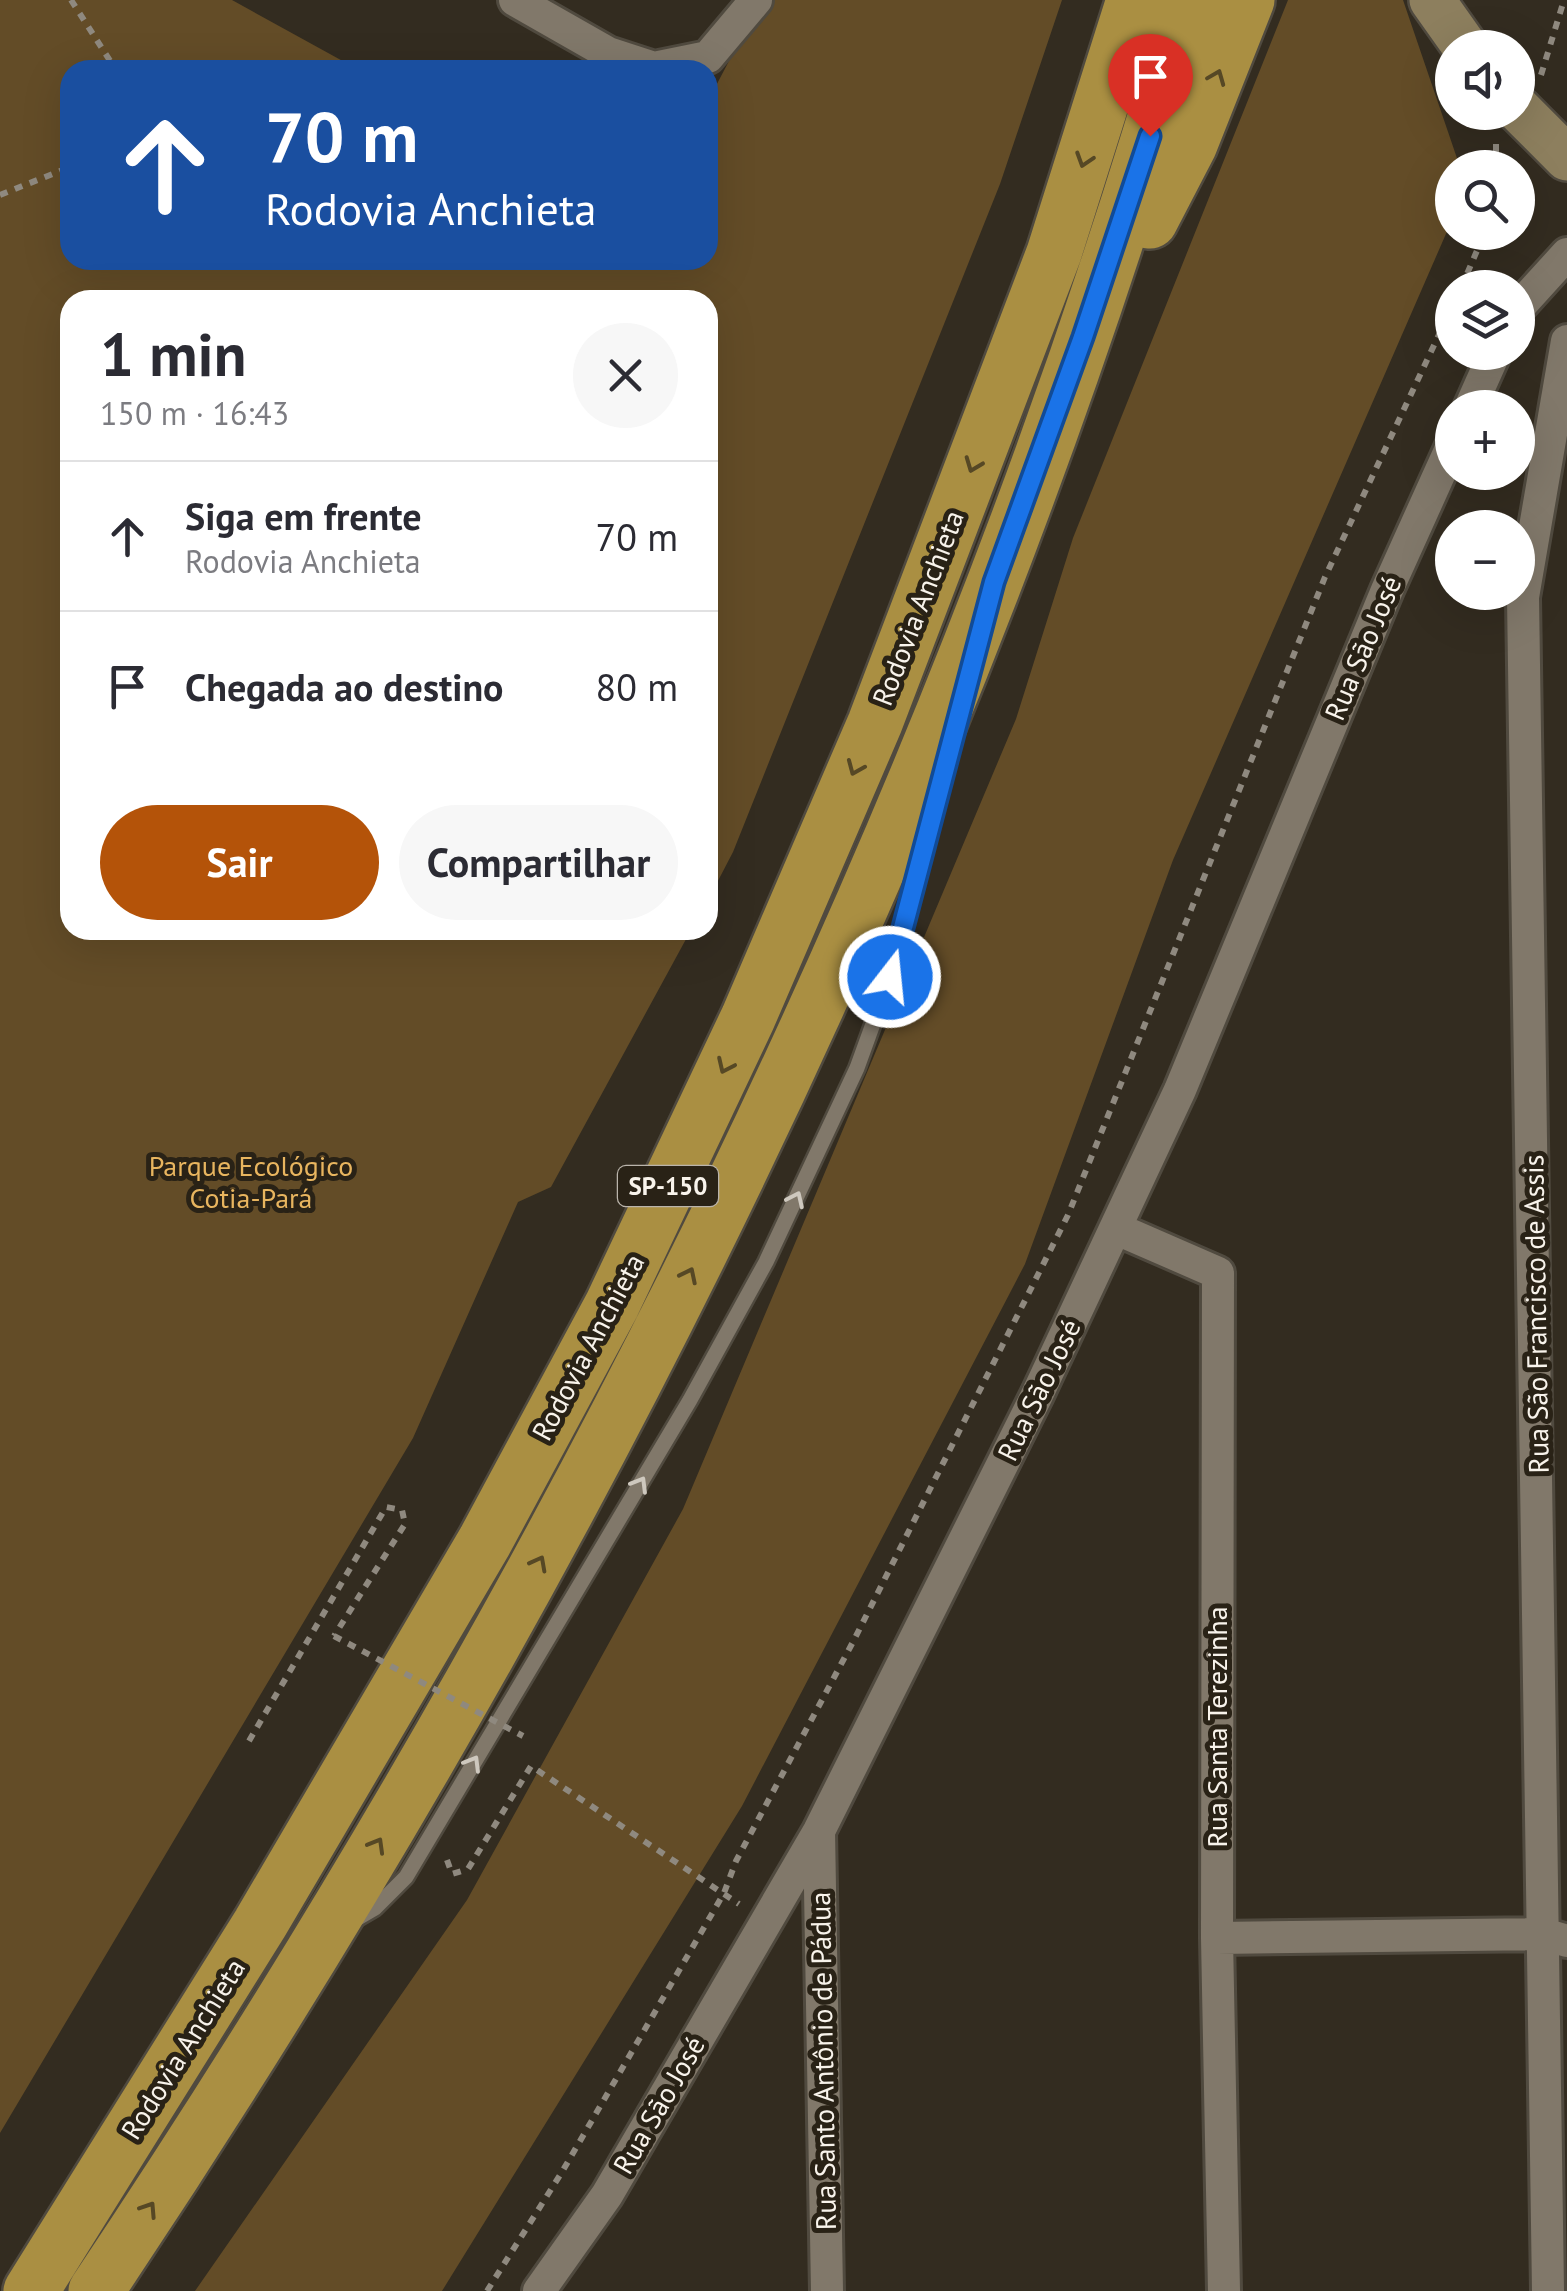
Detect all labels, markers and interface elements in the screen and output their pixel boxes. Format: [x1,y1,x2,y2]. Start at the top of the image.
map controls [1435,30,1535,610]
button: sound [1435,30,1535,130]
pin [1108,34,1193,137]
icon: arrive [1123,49,1178,104]
one-way arrow [1205,69,1225,86]
text: 70 m [265,91,418,181]
icon: ahead [100,100,230,230]
one-way arrow [1076,150,1096,167]
button: search [1435,150,1535,250]
text: Rodovia Anchieta [265,179,597,237]
button: layers [1435,270,1535,370]
text: 1 min [100,315,246,393]
button: close [573,323,678,428]
button: + [1435,390,1535,490]
text: 150 m · 16:43 [100,392,289,434]
one-way arrow [965,455,985,473]
text: Siga em frente [185,491,422,540]
street label: Rodovia Anchieta [863,505,972,711]
icon: ahead [100,509,155,564]
button: − [1435,510,1535,610]
text: 70 m [596,512,678,561]
text: Rodovia Anchieta [185,540,421,582]
street label: Rua São José [1316,570,1410,726]
icon: arrive [100,659,155,714]
text: Chegada ao destino [185,662,504,711]
text: 80 m [596,662,678,711]
one-way arrow [847,758,867,776]
button: Sair [100,805,379,920]
button: Compartilhar [399,805,678,920]
position arrow [838,925,942,1029]
one-way arrow [718,1056,738,1074]
park label: Parque Ecológico Cotia-Pará [149,1147,353,1216]
street label: Rua São Francisco de Assis [1514,1154,1557,1474]
road number: SP-150 [618,1166,718,1206]
one-way arrow [783,1191,803,1209]
street label: Rodovia Anchieta [523,1247,652,1447]
one-way arrow [676,1267,696,1285]
street label: Rua São José [988,1313,1089,1467]
one-way arrow [628,1477,647,1495]
one-way arrow [527,1556,546,1574]
street label: Rua Santa Terezinha [1198,1606,1235,1848]
one-way arrow [461,1756,481,1774]
one-way arrow [365,1838,384,1856]
street label: Rua Santo Antônio de Pádua [801,1892,844,2230]
street label: Rodovia Anchieta [112,1951,253,2146]
street label: Rua São José [604,2029,713,2180]
one-way arrow [136,2202,155,2220]

